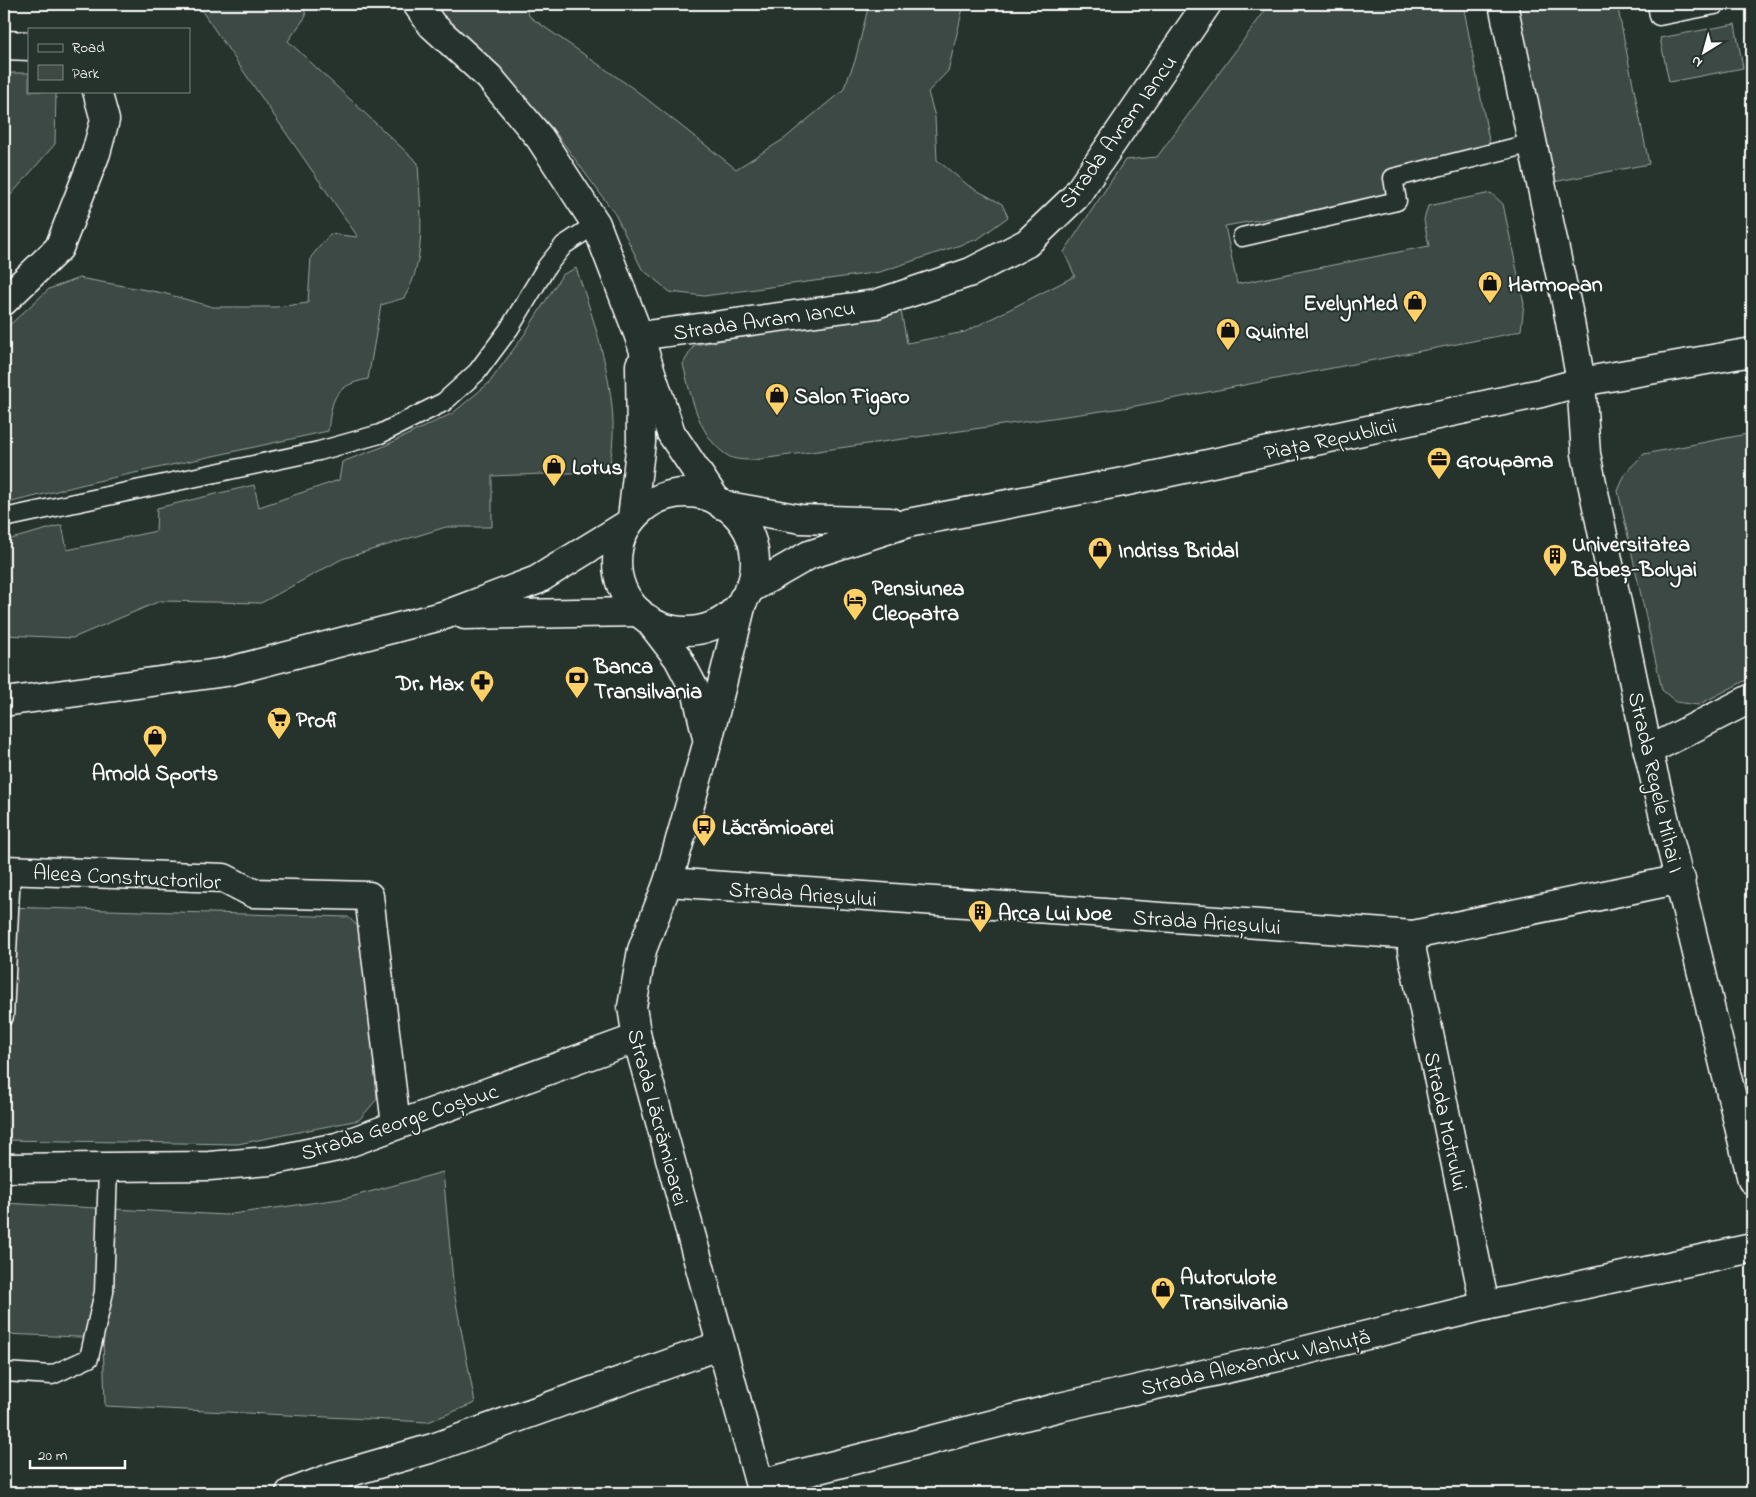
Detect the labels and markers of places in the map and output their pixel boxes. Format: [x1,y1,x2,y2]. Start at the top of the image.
shop icon: Harmopan [1477,270,1503,304]
place label: Harmopan [1508,270,1603,302]
place label: EvelynMed [1303,289,1399,322]
shop icon: EvelynMed [1402,289,1428,323]
shop icon: Quintel [1215,317,1241,351]
place label: Quintel [1246,317,1309,349]
shop icon: Salon Figaro [764,382,790,416]
place label: Salon Figaro [794,382,910,415]
office icon: Groupama [1426,446,1452,480]
place label: Groupama [1456,446,1553,478]
shop icon: Lotus [541,453,567,487]
place label: Lotus [572,453,623,485]
place label: Universitatea Babeș-Bolyai [1571,530,1697,588]
shop icon: Indriss Bridal [1087,536,1113,570]
place label: Indriss Bridal [1118,536,1239,568]
building icon: Universitatea Babeș-Bolyai [1542,543,1568,577]
place label: Pensiunea Cleopatra [872,574,964,631]
hotel icon: Pensiunea Cleopatra [842,587,868,621]
place label: Banca Transilvania [593,652,702,709]
bank icon: Banca Transilvania [564,665,590,699]
place label: Dr. Max [395,669,464,701]
pharmacy icon: Dr. Max [469,669,495,703]
supermarket icon: Profi [266,706,292,740]
place label: Profi [296,706,340,738]
shop icon: Arnold Sports [142,724,168,758]
place label: Arnold Sports [92,759,218,791]
bus stop icon: Lăcrămioarei [691,813,717,847]
place label: Lăcrămioarei [722,813,834,845]
building icon: Arca Lui Noe [967,899,993,933]
place label: Arca Lui Noe [998,899,1113,931]
place label: Autorulote Transilvania [1180,1263,1288,1320]
shop icon: Autorulote Transilvania [1150,1276,1176,1310]

